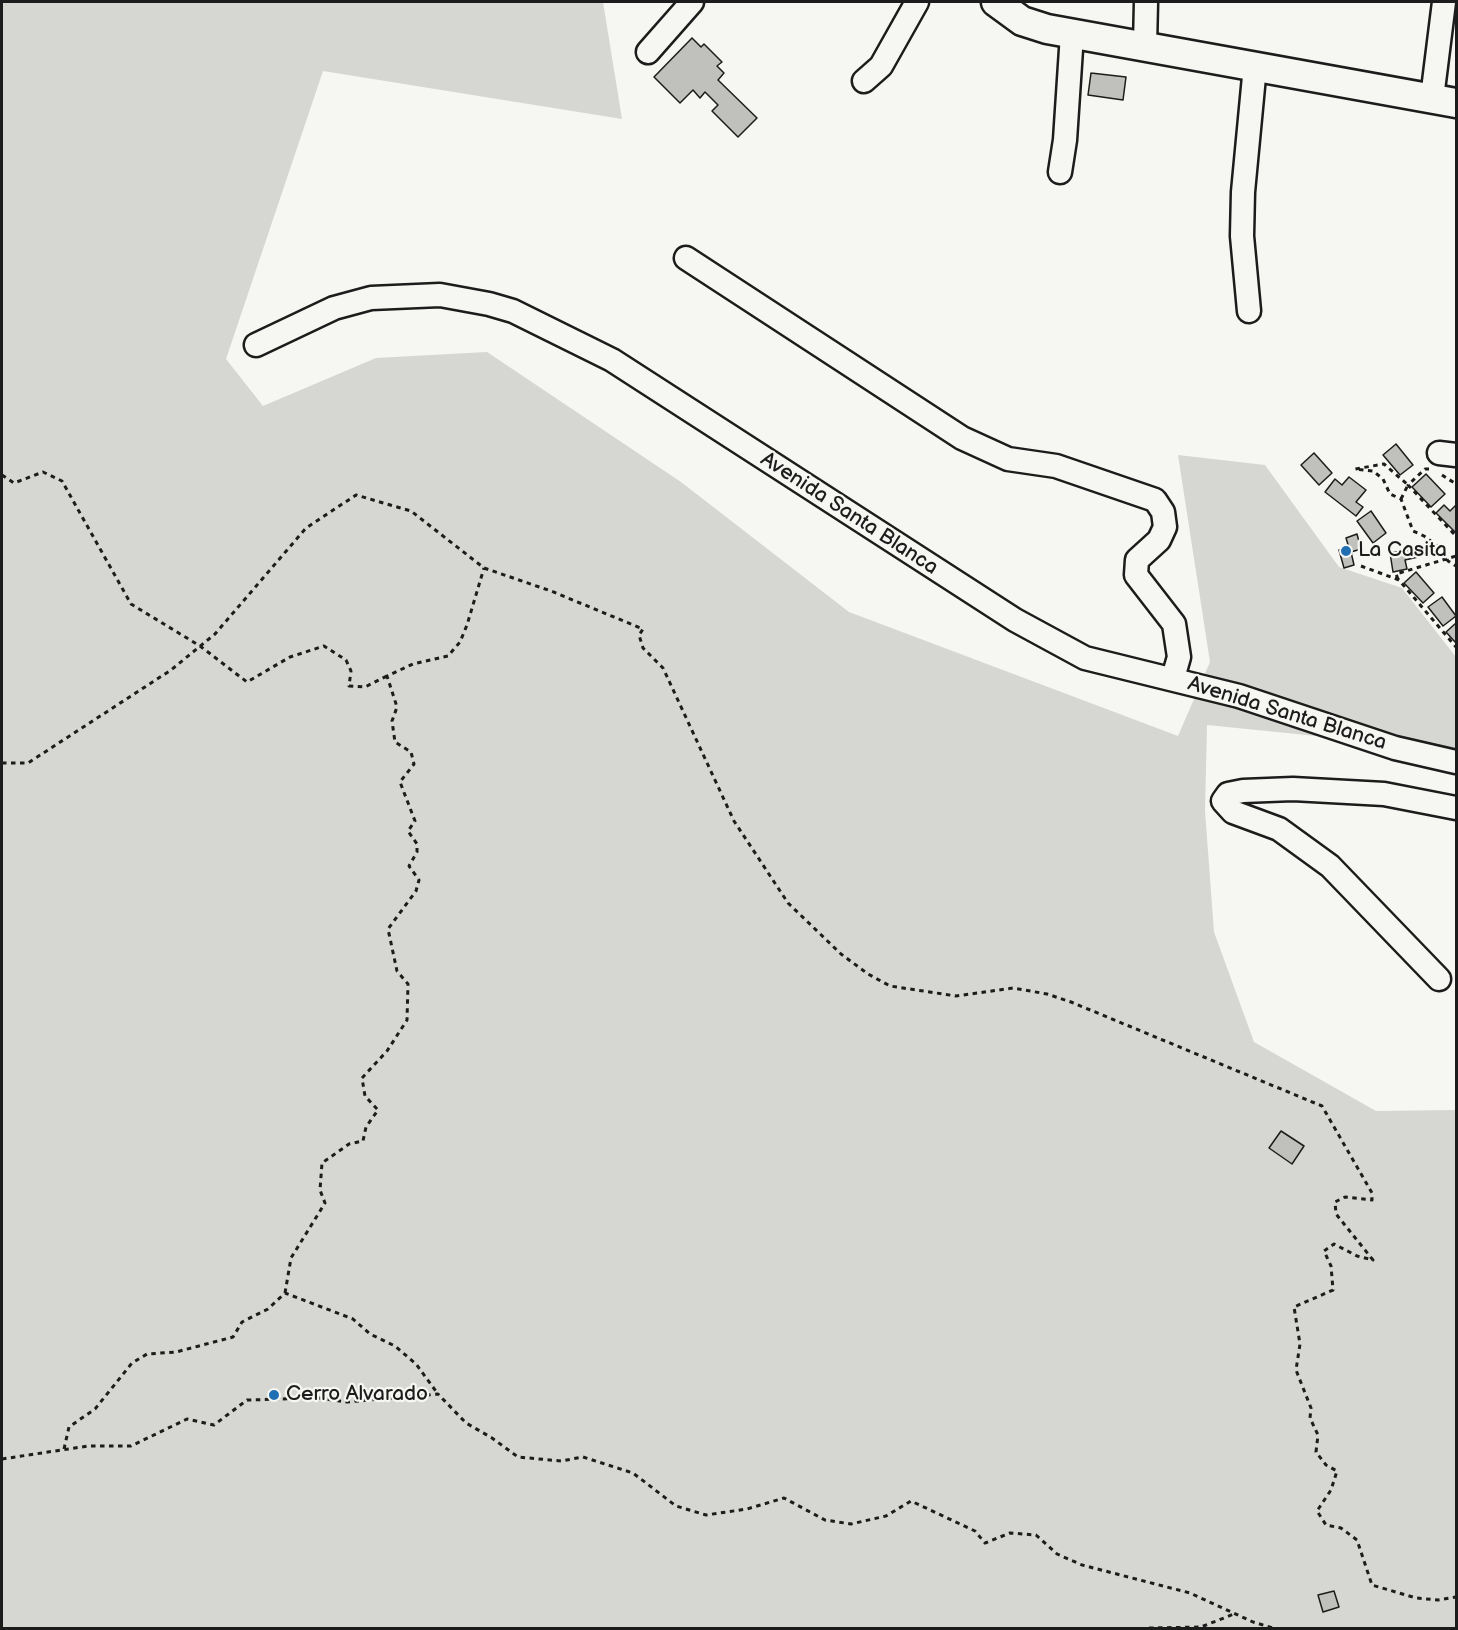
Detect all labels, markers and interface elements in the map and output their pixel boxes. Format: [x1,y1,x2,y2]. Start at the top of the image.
street label: Avenida Santa Blanca [756,447,942,581]
place label: La Casita [1358,538,1447,564]
marker: La Casita [1339,544,1353,558]
street label: Avenida Santa Blanca [1185,672,1389,756]
place label: Cerro Alvarado [286,1382,428,1408]
marker: Cerro Alvarado [267,1388,281,1402]

